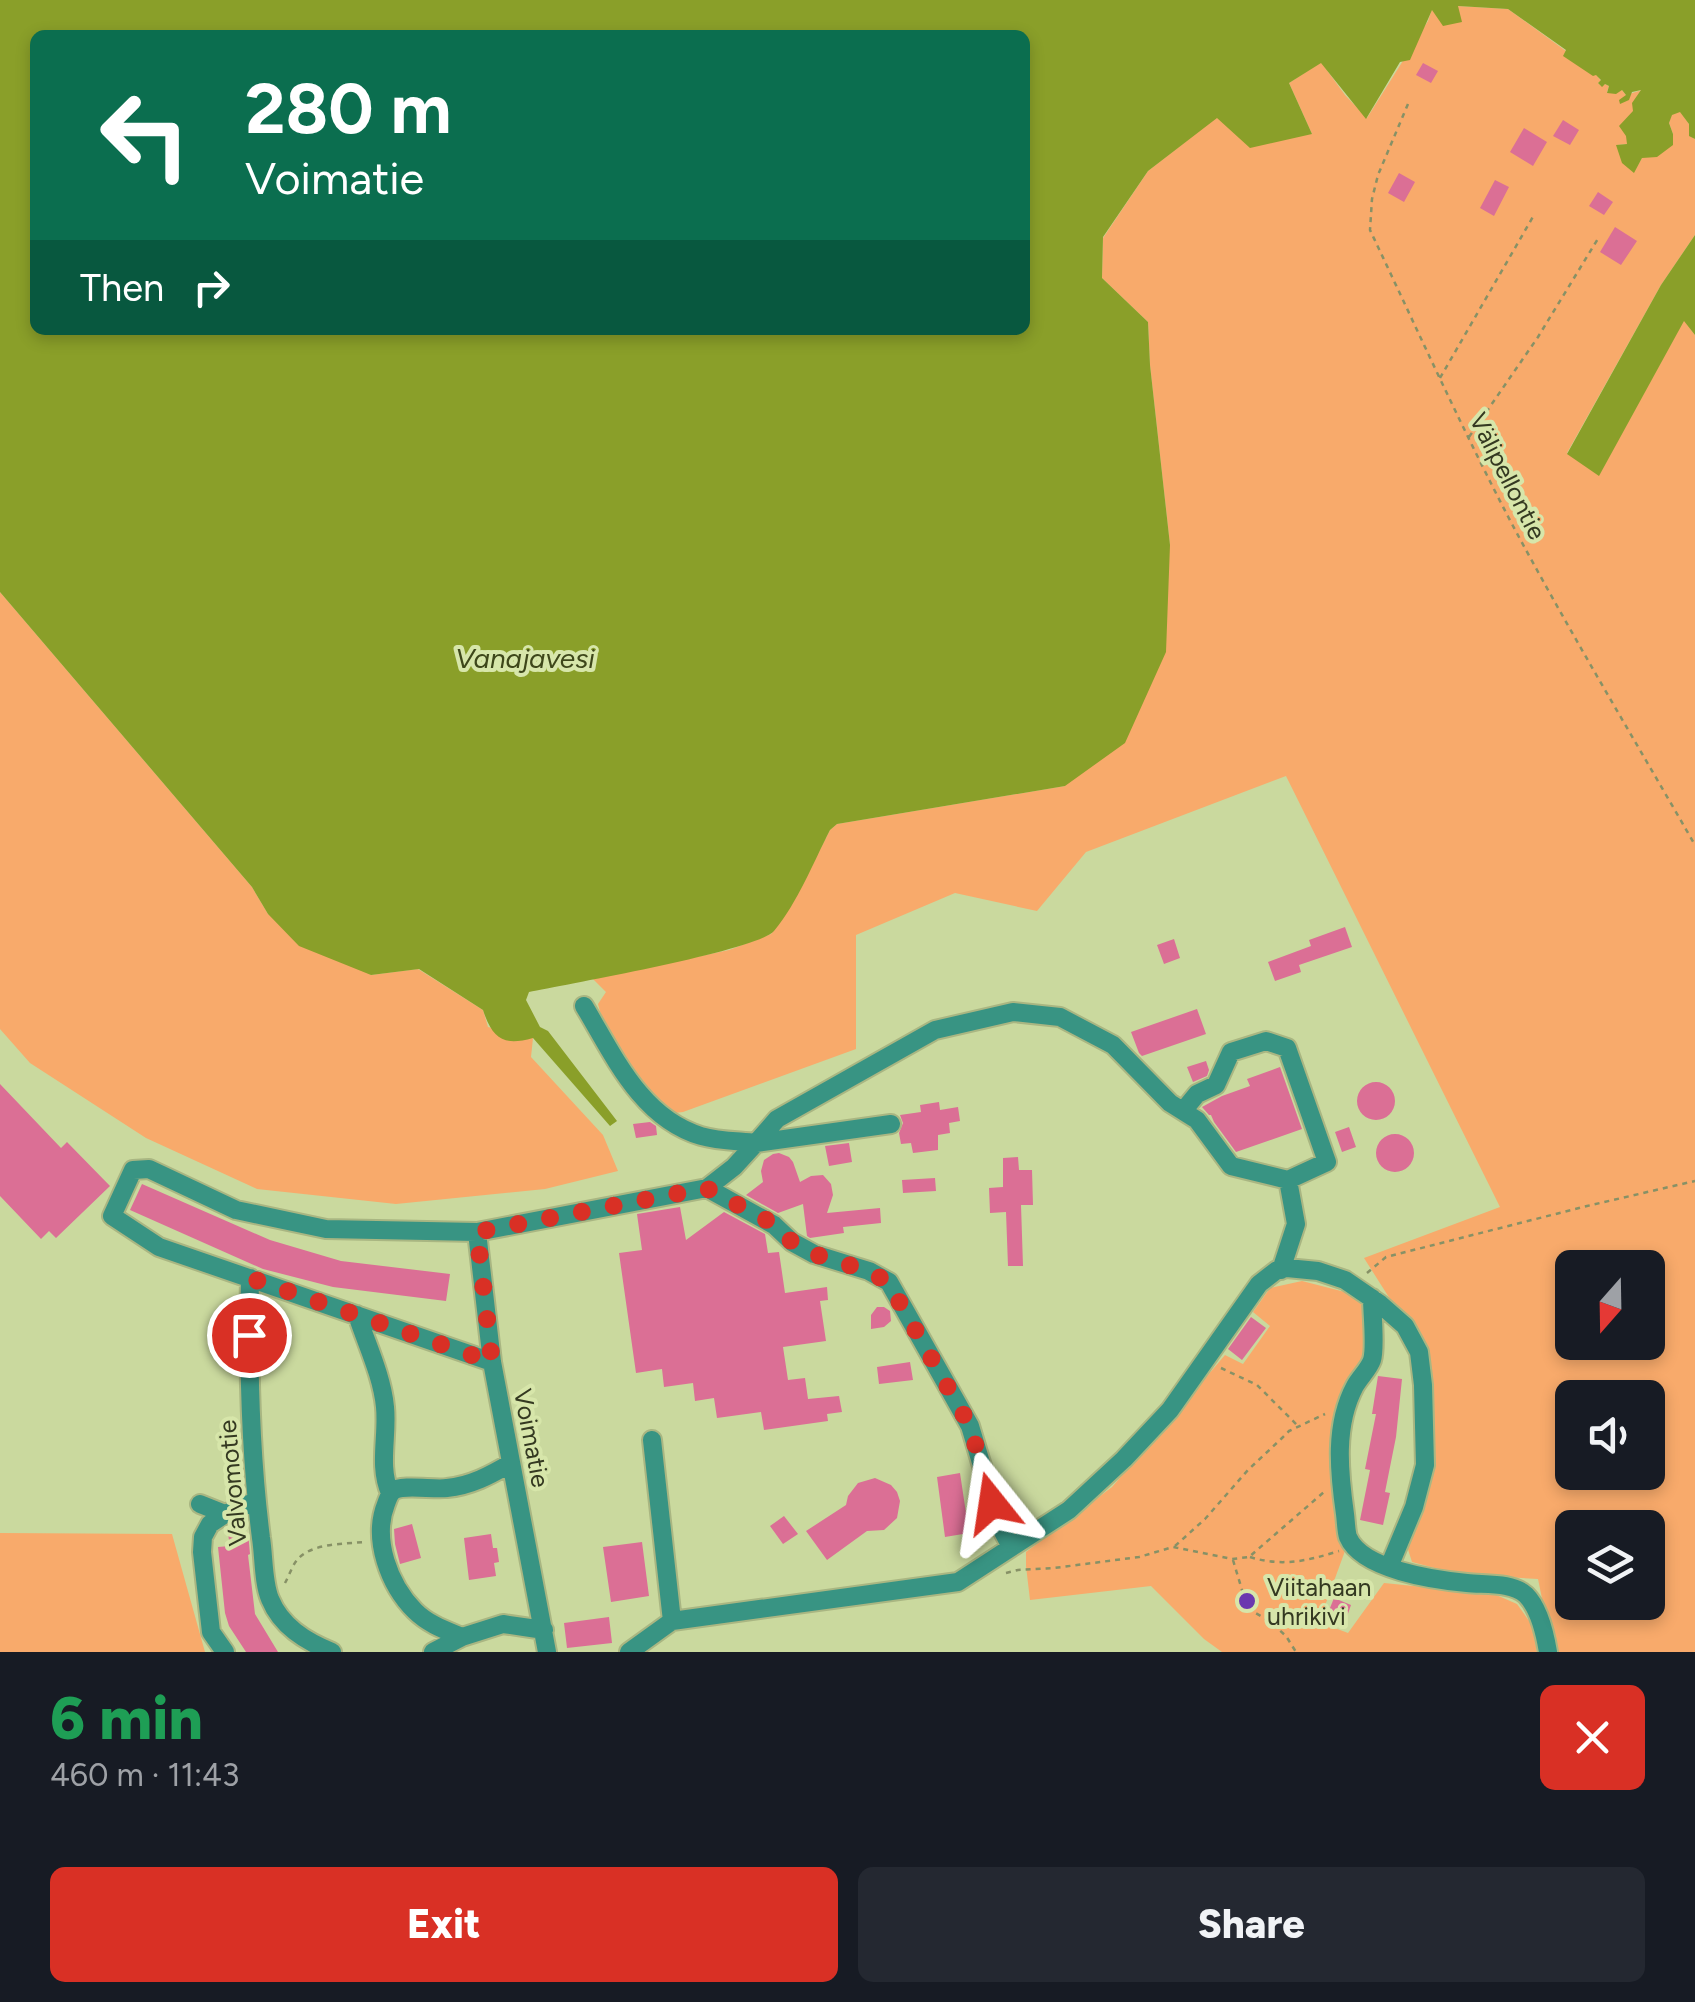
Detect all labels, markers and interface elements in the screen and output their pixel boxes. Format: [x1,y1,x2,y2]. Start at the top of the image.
text: 280 m [245,66,451,151]
icon: left [80,70,210,200]
text: Voimatie [245,151,424,205]
icon: right [184,260,239,315]
text: Then [80,265,164,311]
street label: Välipellontie [1463,408,1553,544]
water label: Vanajavesi [455,641,595,675]
north arrow [1555,1250,1665,1360]
map controls [1555,1250,1665,1620]
pin [207,1293,292,1378]
icon: arrive [222,1308,277,1363]
button: sound [1555,1380,1665,1490]
street label: Voimatie [508,1386,556,1490]
street label: Valvomotie [212,1419,252,1547]
position arrow [940,1451,1044,1555]
button: layers [1555,1510,1665,1620]
place label: Viitahaan uhrikivi [1267,1572,1371,1631]
marker: Viitahaan uhrikivi [1236,1590,1258,1612]
text: 6 min [50,1682,203,1754]
button: close [1540,1685,1645,1790]
text: 460 m · 11:43 [50,1756,239,1794]
button: Exit [50,1867,838,1982]
button: Share [858,1867,1645,1982]

